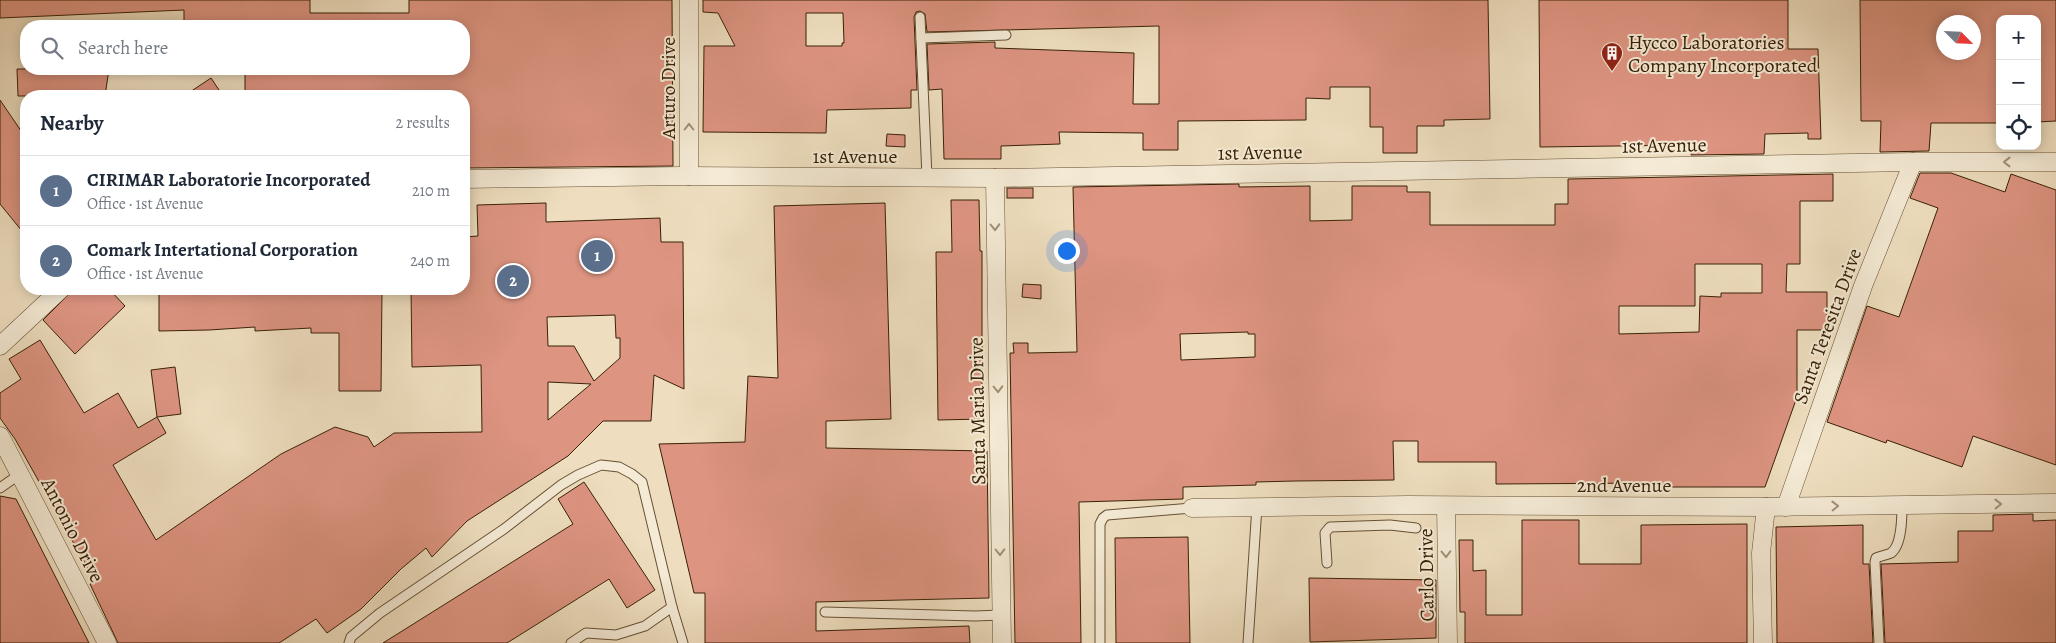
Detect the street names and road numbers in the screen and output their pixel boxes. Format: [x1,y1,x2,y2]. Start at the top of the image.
street label: Arturo Drive [655,37,682,140]
street label: 1st Avenue [1621,131,1707,160]
street label: 1st Avenue [1217,138,1303,167]
street label: 1st Avenue [813,143,898,170]
street label: Santa Teresita Drive [1787,244,1868,408]
street label: Santa Maria Drive [963,337,992,485]
street label: Antonio Drive [34,472,111,587]
street label: 2nd Avenue [1577,472,1671,499]
street label: Carlo Drive [1412,528,1441,622]

